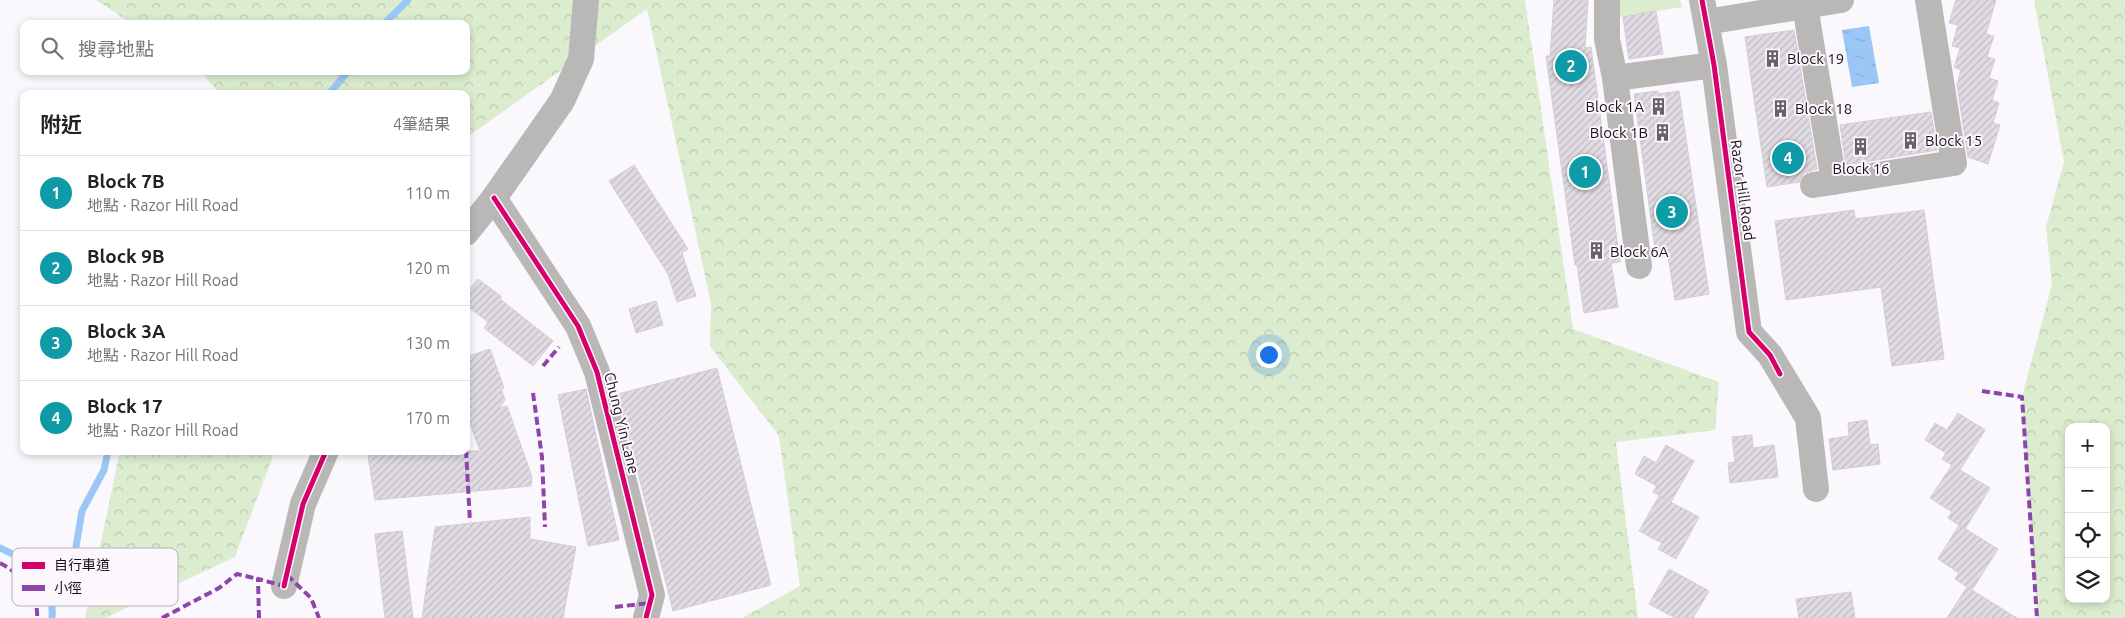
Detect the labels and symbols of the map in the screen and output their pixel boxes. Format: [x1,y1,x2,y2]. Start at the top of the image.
pin: 2 [1555,47,1587,85]
building icon: Block 19 [1763,48,1783,68]
place label: Block 19 [1787,50,1844,67]
building icon: Block 1A [1648,96,1668,116]
place label: Block 1A [1586,98,1644,115]
building icon: Block 18 [1771,98,1791,118]
place label: Block 18 [1795,100,1852,117]
building icon: Block 1B [1652,122,1672,142]
place label: Block 1B [1590,124,1648,141]
building icon: Block 15 [1901,130,1921,150]
place label: Block 15 [1925,132,1982,149]
building icon: Block 16 [1851,137,1871,157]
street label: Razor Hill Road [1728,138,1758,242]
pin: 4 [1772,139,1804,177]
pin: 1 [1569,153,1601,191]
place label: Block 16 [1832,160,1890,177]
pin: 3 [1656,193,1688,231]
building icon: Block 6A [1586,241,1606,261]
place label: Block 6A [1610,243,1669,260]
your location [1256,342,1282,368]
street label: Chung Yin Lane [601,370,643,476]
legend [12,548,178,606]
text: 自行車道 [54,557,110,573]
text: 小徑 [54,580,82,596]

